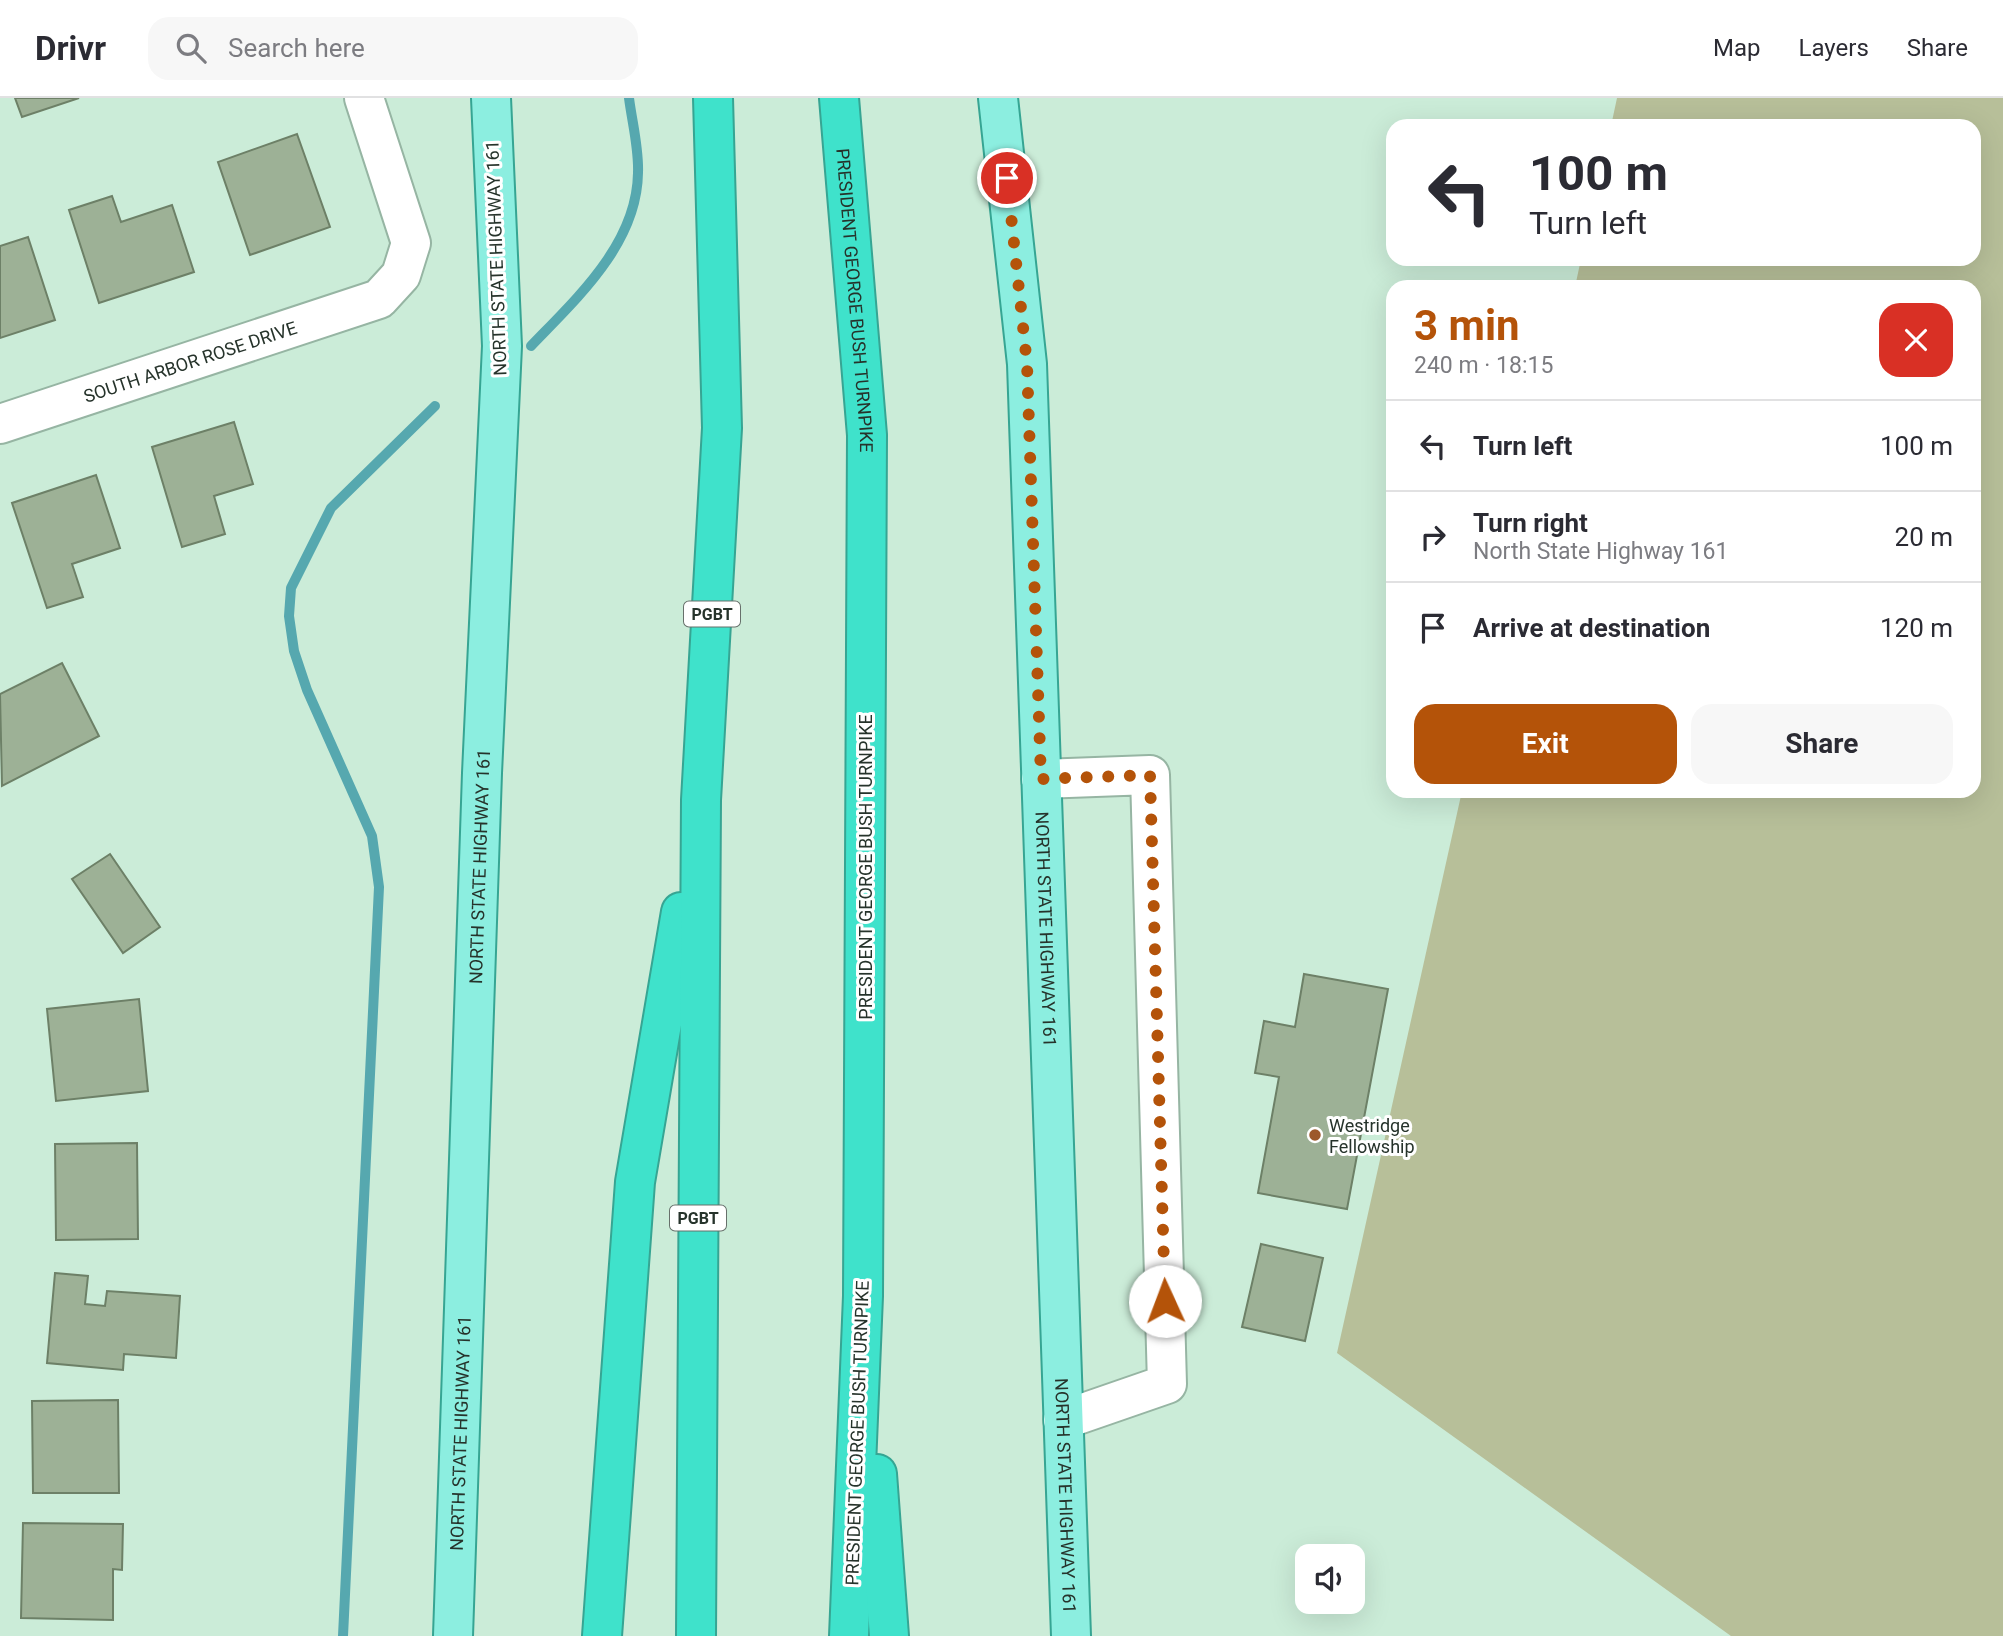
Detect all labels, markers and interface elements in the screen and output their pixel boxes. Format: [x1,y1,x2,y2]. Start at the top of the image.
search box [148,17,638,80]
text: Drivr [35,29,106,68]
icon: search [172,29,210,67]
text: Search here [228,33,365,63]
text: Map [1713,34,1761,62]
text: Layers [1799,34,1869,62]
text: Share [1907,34,1968,62]
street label: NORTH STATE HIGHWAY 161 [481,140,511,376]
text: 100 m [1529,145,1668,202]
street label: PRESIDENT GEORGE BUSH TURNPIKE [833,147,878,453]
icon: left [1414,147,1505,238]
pin [977,148,1037,208]
icon: arrive [988,159,1026,197]
text: Turn left [1529,204,1647,242]
text: 3 min [1414,301,1520,350]
button: close [1879,303,1953,377]
street label: SOUTH ARBOR ROSE DRIVE [81,316,299,406]
text: 240 m · 18:15 [1414,352,1553,379]
icon: left [1414,427,1452,465]
text: Turn left [1473,431,1572,461]
text: 100 m [1880,431,1953,461]
text: Turn right [1473,508,1588,538]
icon: right [1414,518,1452,556]
text: 20 m [1895,522,1953,552]
text: North State Highway 161 [1473,538,1728,565]
road number: PGBT [684,601,740,626]
icon: arrive [1414,609,1452,647]
text: Arrive at destination [1473,613,1710,643]
text: 120 m [1880,613,1953,643]
button: Exit [1414,704,1677,784]
button: Share [1691,704,1953,784]
street label: PRESIDENT GEORGE BUSH TURNPIKE [855,714,876,1020]
street label: NORTH STATE HIGHWAY 161 [464,748,494,984]
street label: NORTH STATE HIGHWAY 161 [1032,811,1061,1047]
place label: Westridge Fellowship [1329,1115,1415,1157]
marker: Westridge Fellowship [1307,1127,1323,1143]
road number: PGBT [670,1206,726,1230]
position arrow [1128,1264,1202,1338]
street label: PRESIDENT GEORGE BUSH TURNPIKE [841,1280,873,1586]
street label: NORTH STATE HIGHWAY 161 [445,1315,474,1551]
street label: NORTH STATE HIGHWAY 161 [1052,1378,1081,1614]
map controls [1295,1544,1365,1614]
button: sound [1295,1544,1365,1614]

